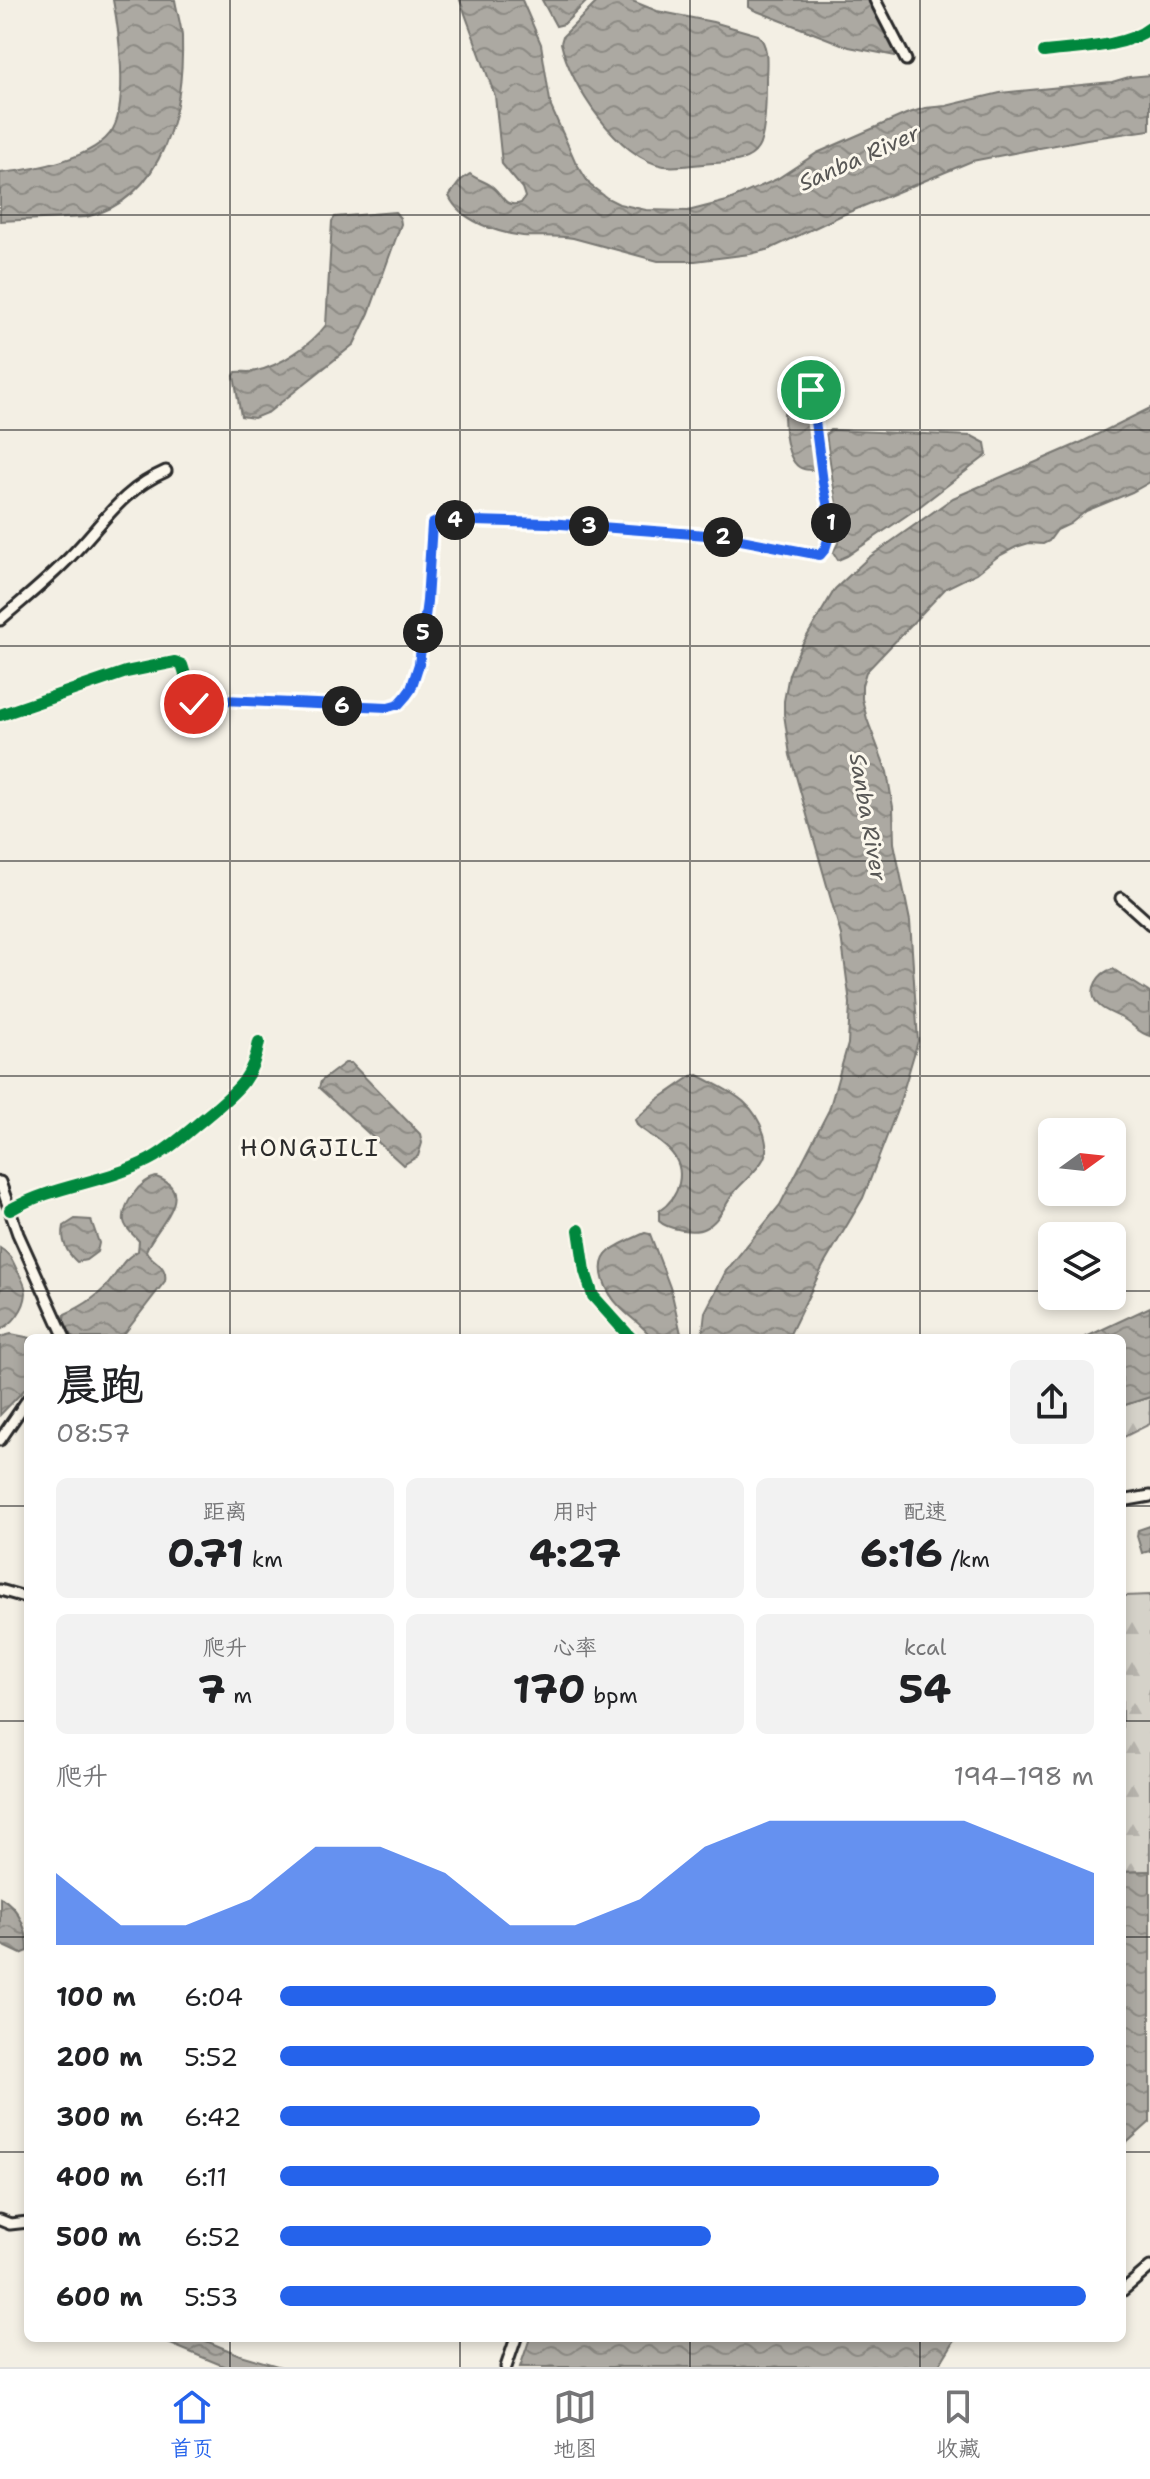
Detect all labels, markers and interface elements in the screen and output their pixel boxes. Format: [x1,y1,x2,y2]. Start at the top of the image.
water label: Sanba River [794,118,925,198]
pin [777,356,845,424]
icon: arrive [789,368,833,412]
pin: 4 [435,500,475,540]
pin: 1 [811,503,851,543]
text: 4 [447,505,463,534]
pin: 3 [569,506,609,546]
text: 1 [826,508,836,537]
text: 3 [581,511,597,540]
pin: 2 [703,517,743,557]
text: 2 [715,522,731,551]
pin: 5 [403,613,443,653]
text: 5 [416,618,430,647]
pin [160,670,228,738]
icon: check [172,682,216,726]
pin: 6 [322,686,362,726]
text: 6 [334,691,350,720]
water label: Sanba River [842,751,894,884]
north arrow [1038,1118,1126,1206]
map controls [1038,1118,1126,1310]
district label: HONGJILI [240,1132,380,1164]
button: layers [1038,1222,1126,1310]
text: 晨跑 [56,1355,144,1414]
button: share [1010,1360,1094,1444]
text: 08:57 [56,1415,130,1450]
text: 距离 [203,1497,247,1526]
text: 用时 [553,1497,597,1526]
text: 配速 [903,1497,947,1526]
text: 0.71 [167,1526,244,1580]
text: 4:27 [529,1526,621,1580]
text: 6:16 [860,1526,943,1580]
text: km [244,1545,283,1574]
text: /km [943,1545,990,1574]
text: 爬升 [203,1633,247,1662]
text: 心率 [553,1633,597,1662]
text: kcal [904,1633,946,1662]
text: 7 [198,1662,226,1716]
text: 170 [512,1662,586,1716]
text: 54 [899,1662,951,1716]
text: m [226,1681,252,1710]
text: bpm [586,1681,638,1710]
text: 爬升 [56,1758,108,1793]
text: 194–198 m [954,1758,1094,1793]
text: 100 m [56,1979,136,2014]
text: 6:04 [184,1979,243,2014]
text: 200 m [56,2039,143,2074]
text: 5:52 [184,2039,238,2074]
text: 300 m [56,2099,143,2134]
text: 6:42 [184,2099,241,2134]
text: 400 m [56,2159,143,2194]
text: 6:11 [184,2159,227,2194]
text: 500 m [56,2219,141,2254]
text: 6:52 [184,2219,241,2254]
text: 600 m [56,2279,143,2314]
text: 5:53 [184,2279,238,2314]
tab: 首页 [170,2385,214,2463]
tab: 地图 [553,2385,597,2463]
tab: 收藏 [936,2385,980,2463]

